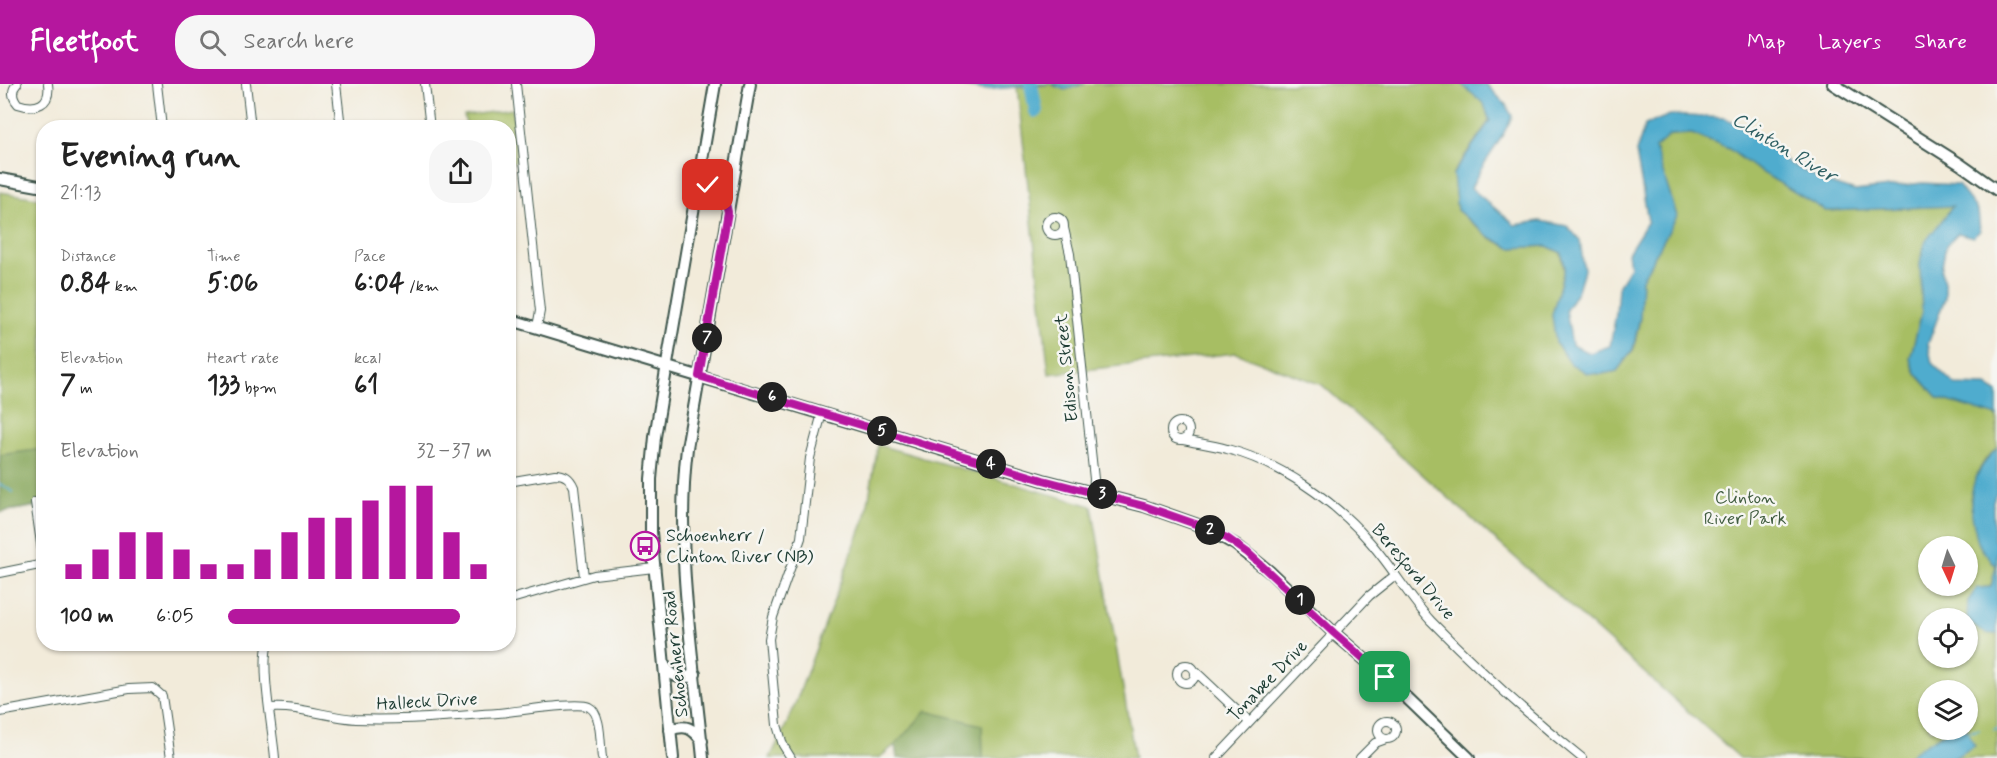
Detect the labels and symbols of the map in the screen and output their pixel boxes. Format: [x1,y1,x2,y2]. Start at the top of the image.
water label: Clinton River [1727,106,1844,191]
pin [682,159,733,210]
street label: Edison Street [1049,312,1085,423]
pin: 7 [692,323,722,353]
pin: 6 [757,382,787,412]
pin: 5 [867,416,897,446]
pin: 4 [976,449,1006,479]
pin: 3 [1087,479,1117,509]
park label: Clinton River Park [1704,486,1786,531]
pin: 2 [1195,515,1225,545]
street label: Beresford Drive [1364,519,1460,626]
place label: Schoenherr / Clinton River (NB) [666,524,814,569]
bus stop icon: Schoenherr / Clinton River (NB) [629,530,661,562]
north arrow [1918,536,1978,596]
pin: 1 [1285,585,1315,615]
street label: Schoenherr Road [657,589,695,719]
street label: Tonabee Drive [1223,635,1313,727]
pin [1359,651,1410,702]
street label: Halleck Drive [376,687,478,717]

